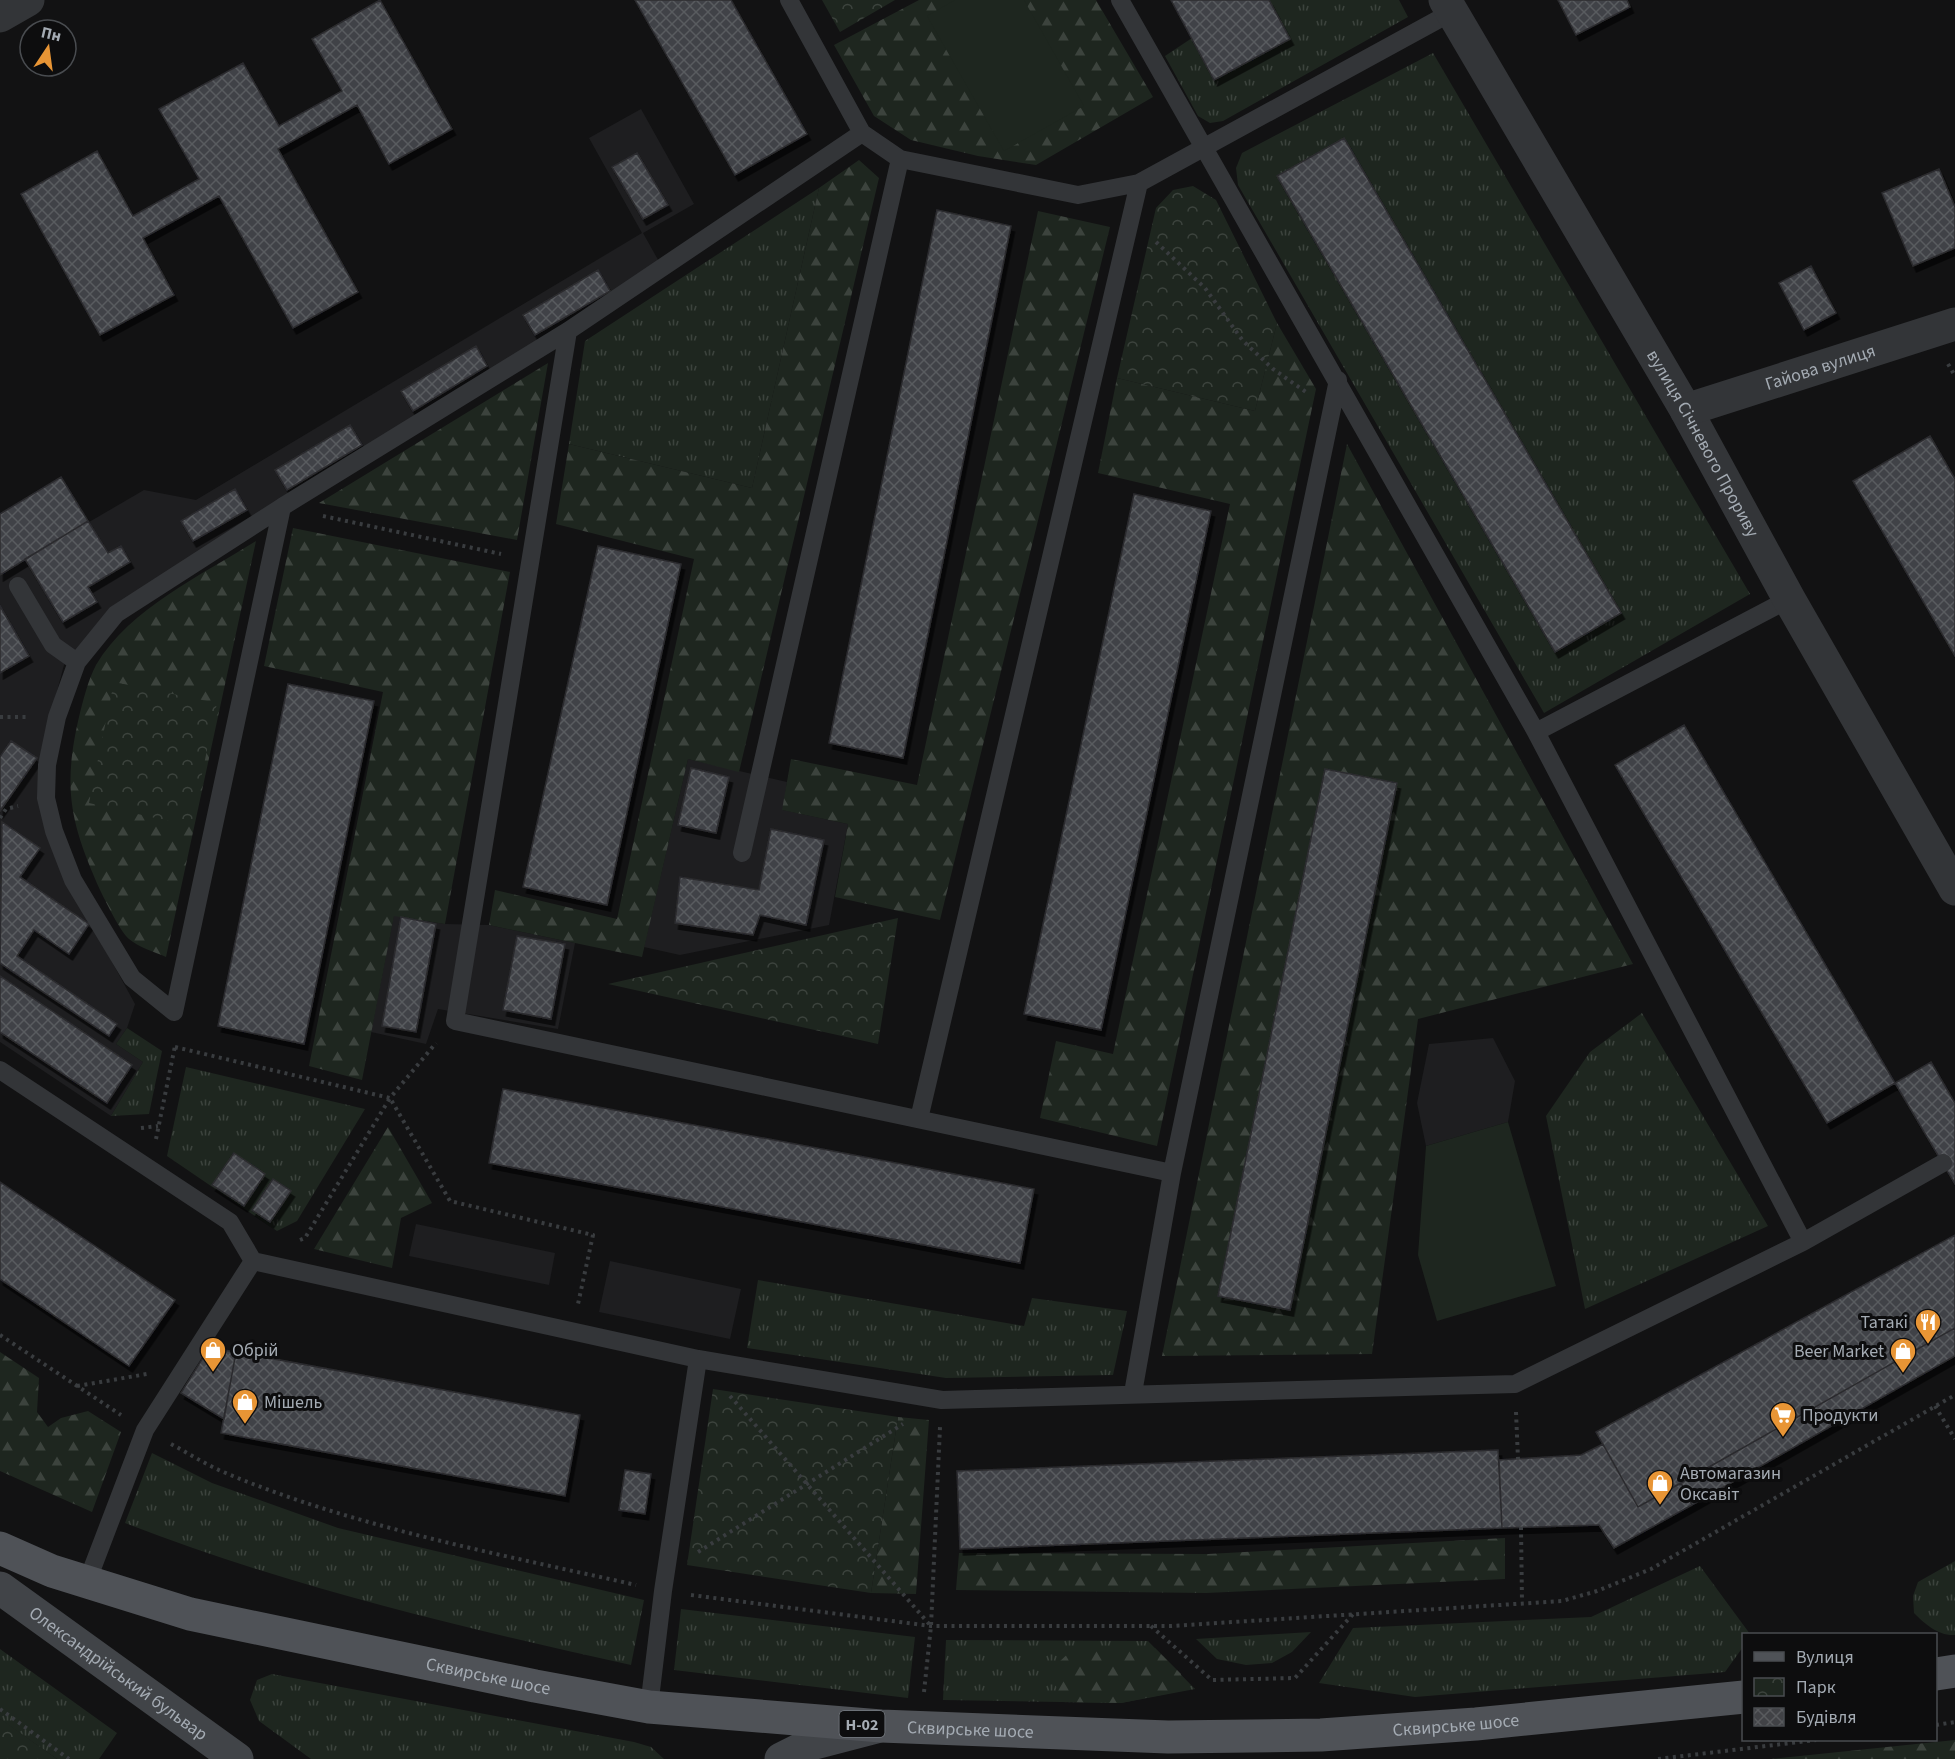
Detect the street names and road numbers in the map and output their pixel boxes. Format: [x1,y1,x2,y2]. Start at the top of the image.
street label: Гайова вулиця [1762,338,1879,397]
street label: вулиця Січневого Прориву [1640,345,1765,542]
street label: Олександрійський бульвар [24,1601,213,1747]
street label: Сквирське шосе [423,1652,553,1702]
street label: Сквирське шосе [1392,1708,1520,1743]
road number: Н-02 [840,1711,884,1737]
street label: Сквирське шосе [907,1715,1034,1745]

